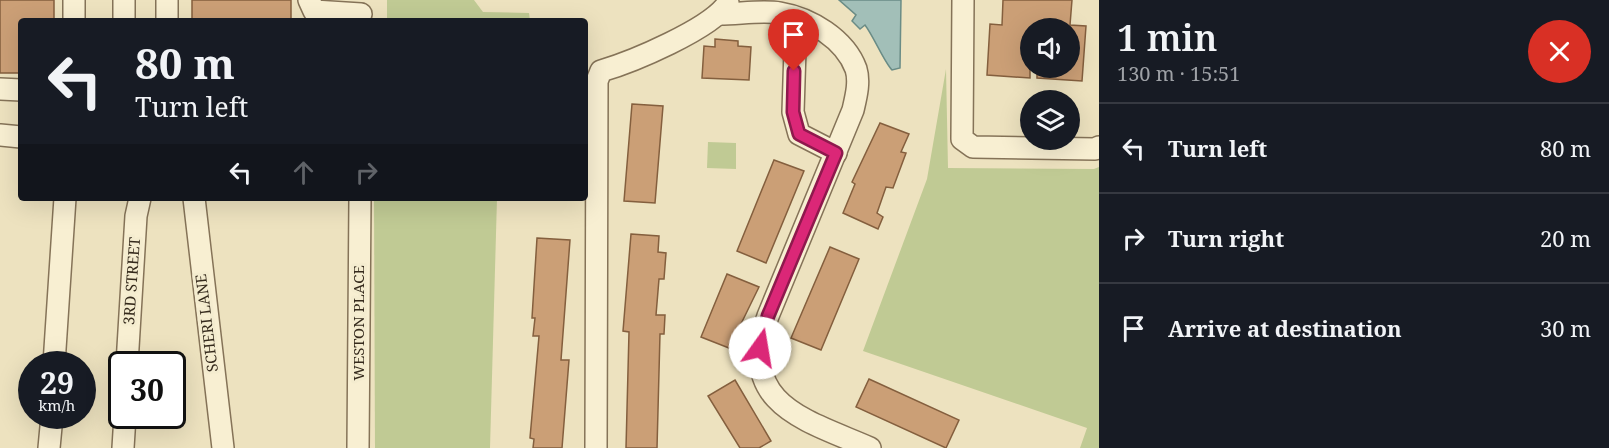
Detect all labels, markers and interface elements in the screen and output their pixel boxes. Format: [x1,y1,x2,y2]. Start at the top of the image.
pin [768,9,819,71]
text: 1 min [1117,13,1218,62]
icon: arrive [777,18,810,51]
map controls [1020,18,1080,150]
button: sound [1020,18,1080,78]
button: close [1528,20,1591,83]
text: 80 m [135,34,235,91]
icon: left [36,42,114,120]
text: 130 m · 15:51 [1117,60,1240,87]
text: Turn left [135,88,248,125]
button: layers [1020,90,1080,150]
icon: left [1117,132,1150,165]
text: Turn left [1168,133,1267,163]
text: 80 m [1540,133,1591,163]
icon: left [224,156,257,189]
icon: ahead [287,156,320,189]
icon: right [350,156,383,189]
icon: right [1117,222,1150,255]
text: Turn right [1168,223,1284,253]
text: 20 m [1540,223,1591,253]
street label: 3RD STREET [118,236,144,325]
street label: WESTON PLACE [348,265,368,381]
street label: SCHERI LANE [190,273,222,373]
icon: arrive [1117,312,1150,345]
text: Arrive at destination [1168,313,1402,343]
text: 30 m [1540,313,1591,343]
position arrow [728,316,792,380]
speed limit sign: 30 [108,351,186,429]
text: 29 [40,362,74,403]
text: km/h [39,395,75,415]

